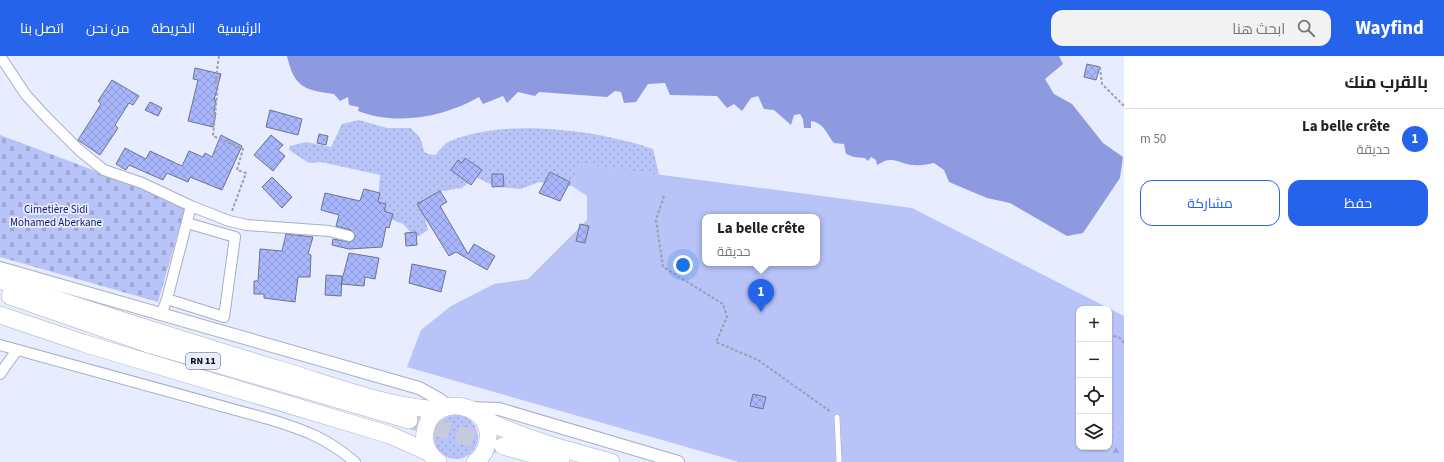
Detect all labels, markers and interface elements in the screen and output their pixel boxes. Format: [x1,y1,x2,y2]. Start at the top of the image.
search box [1051,10,1331,46]
text: Wayfind [1355,15,1424,42]
icon: search [1295,17,1317,39]
text: اتصل بنا [20,19,64,39]
text: من نحن [86,19,130,39]
text: الخريطة [152,19,195,39]
text: الرئيسية [217,19,261,39]
text: ابحث هنا [1232,19,1285,40]
text: بالقرب منك [1344,71,1428,95]
text: La belle crête [1302,116,1390,137]
text: 50 m [1140,130,1166,148]
text: 1 [1412,130,1418,148]
text: حديقة [1357,141,1390,159]
button: مشاركة [1140,180,1280,226]
button: حفظ [1288,180,1428,226]
park label: Cimetière Sidi Mohamed Aberkane [10,202,103,230]
popup [702,214,820,266]
text: La belle crête [717,218,805,239]
text: حديقة [717,243,750,261]
your location [673,255,693,275]
pin: 1 [748,279,774,312]
map controls [1076,306,1112,450]
button: + [1076,306,1112,342]
button: − [1076,342,1112,378]
road number: RN 11 [186,353,220,369]
button: locate [1076,378,1112,414]
button: layers [1076,414,1112,450]

